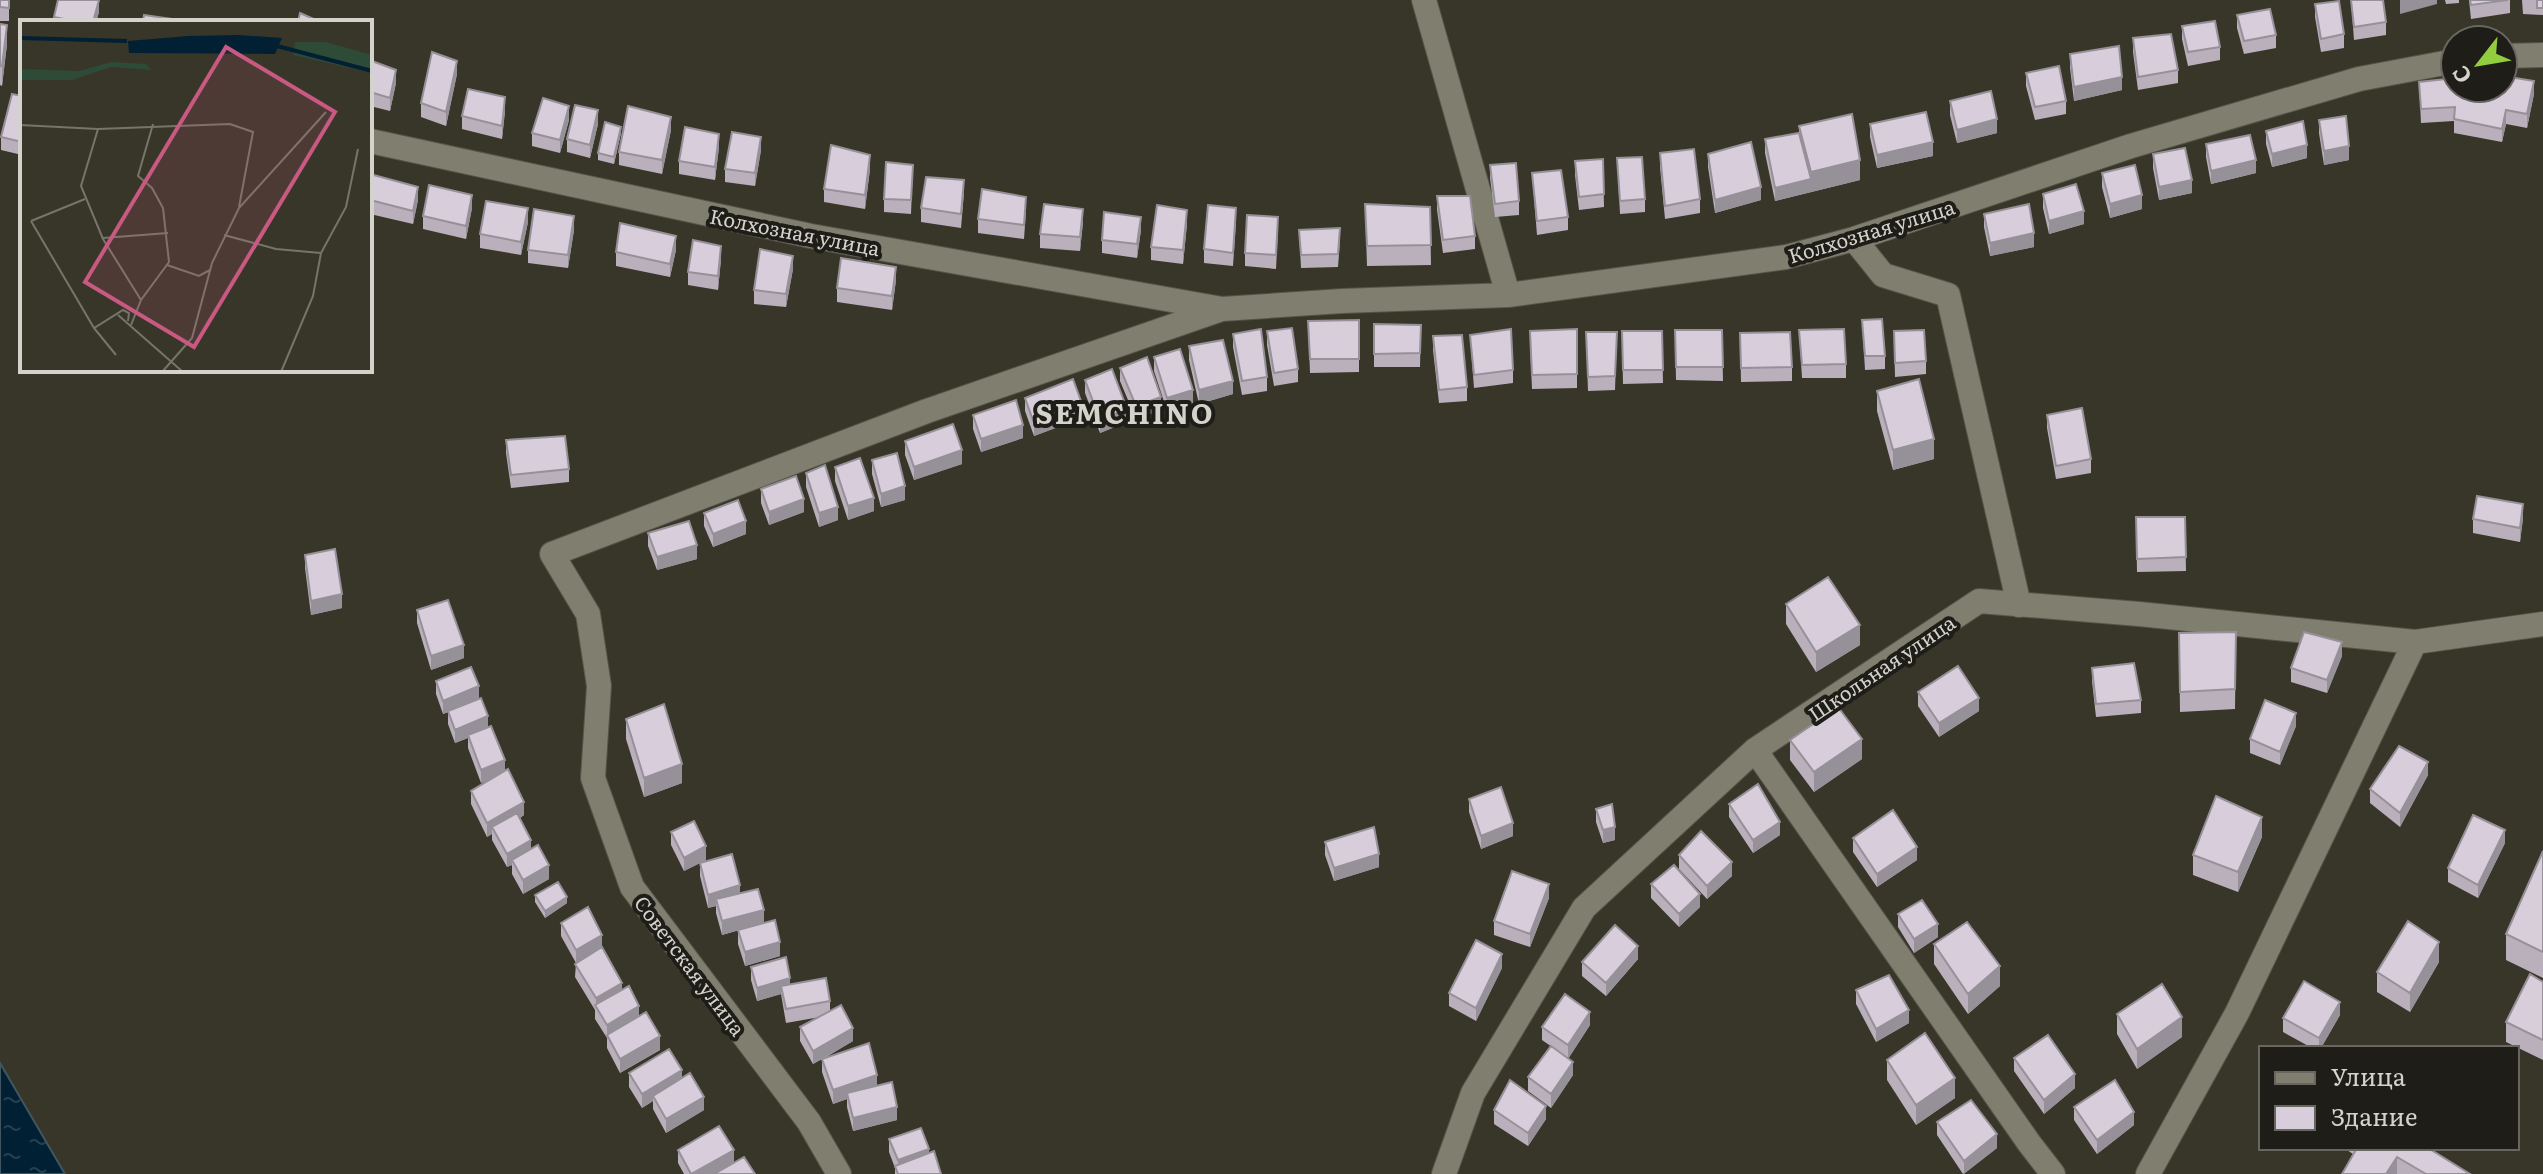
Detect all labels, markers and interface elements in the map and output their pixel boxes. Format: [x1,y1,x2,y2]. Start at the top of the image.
inset map [20,20,372,372]
north arrow [2439,24,2519,104]
text: С [2442,60,2479,90]
street label: Колхозная улица [1784,190,1958,270]
street label: Колхозная улица [707,200,883,262]
district label: SEMCHINO [1035,391,1215,433]
street label: Школьная улица [1801,606,1961,727]
street label: Советская улица [628,889,754,1042]
legend [2259,1046,2519,1150]
text: Улица [2331,1058,2406,1093]
text: Здание [2331,1098,2417,1133]

